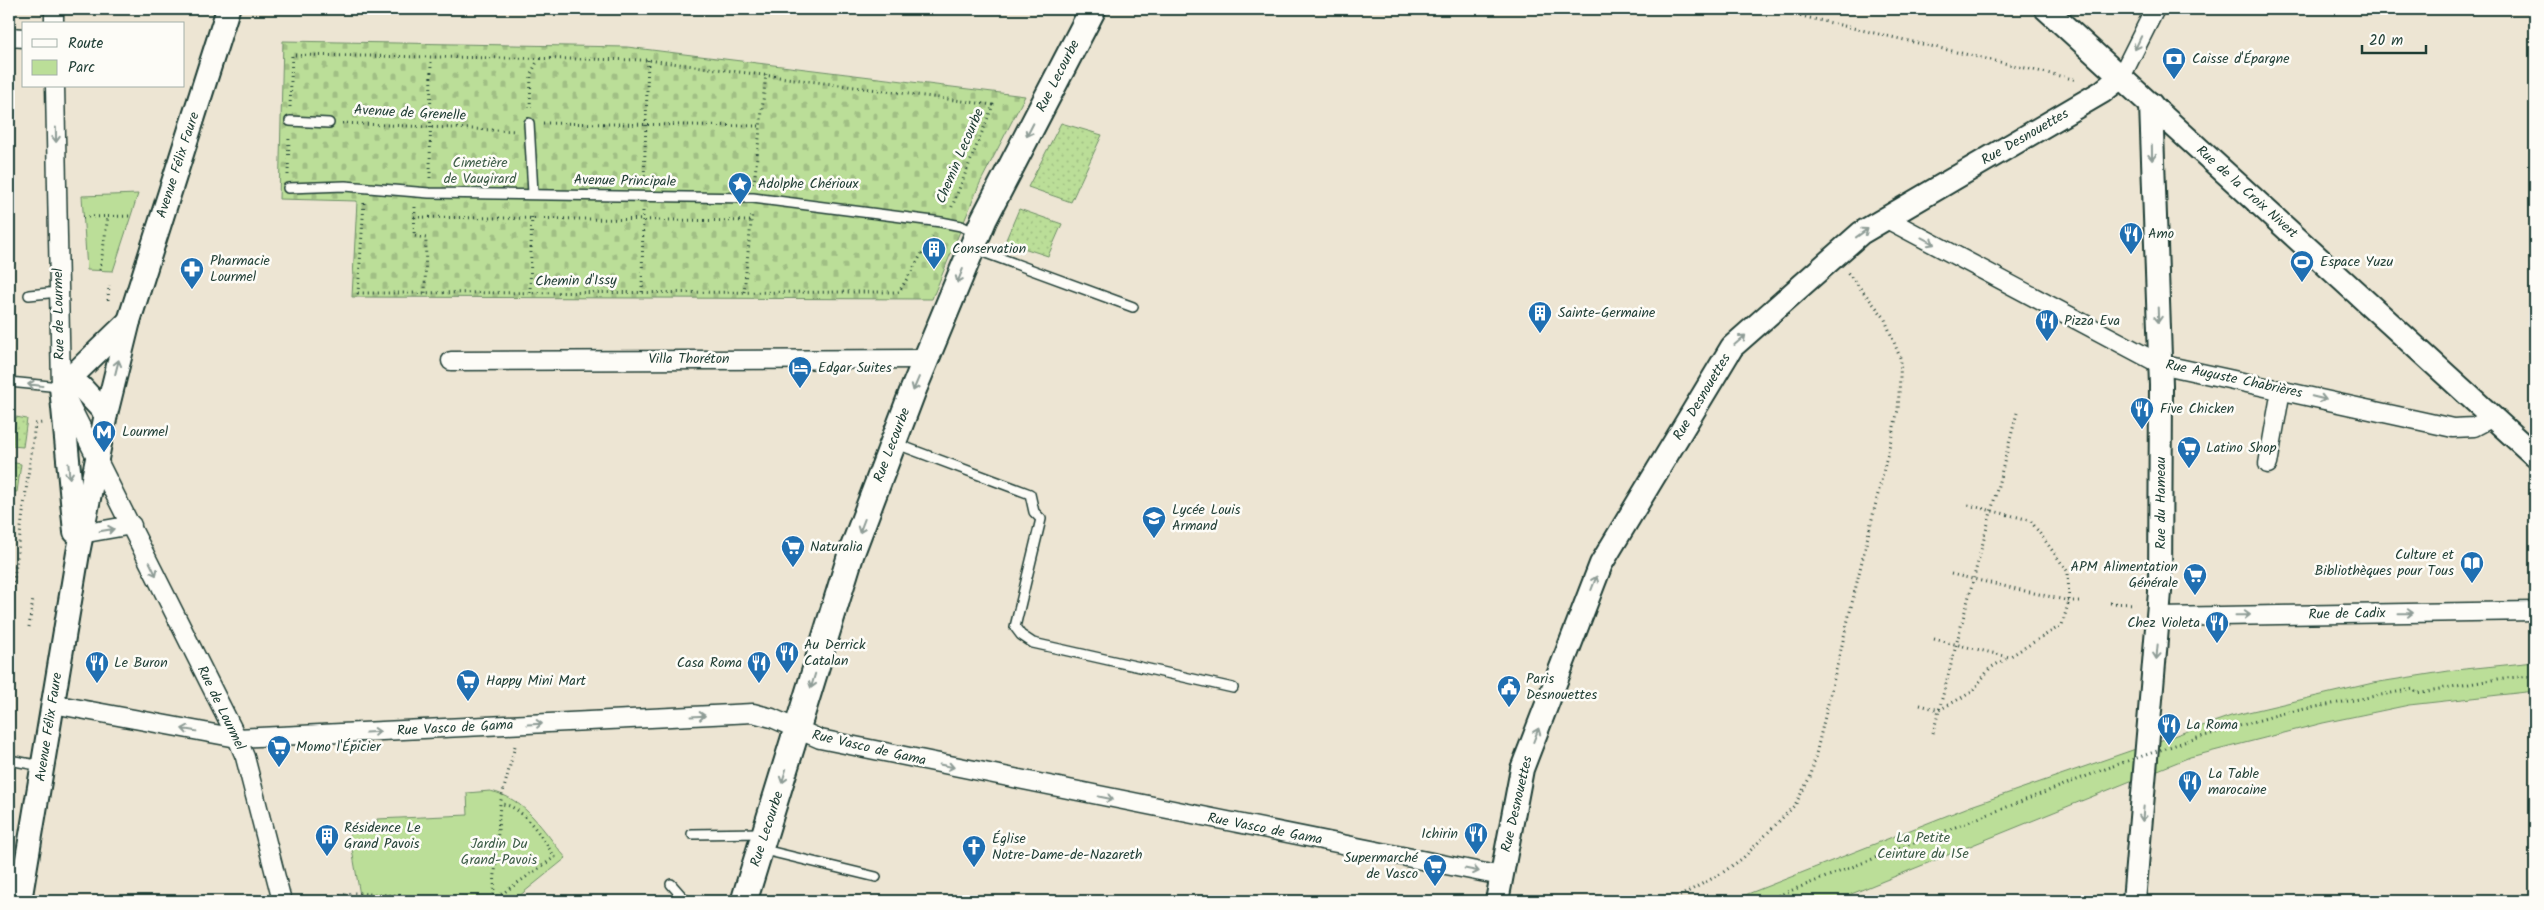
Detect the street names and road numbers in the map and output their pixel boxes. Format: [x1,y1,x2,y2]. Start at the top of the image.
street label: Rue Lecourbe [1030,35,1086,116]
street label: Avenue de Grenelle [353,99,467,127]
street label: Rue Desnouettes [1977,103,2073,171]
street label: Chemin Lecourbe [930,104,990,207]
street label: Avenue Félix Faure [151,109,206,221]
street label: Rue de la Croix Nivert [2191,140,2303,244]
street label: Avenue Principale [574,169,677,193]
street label: Rue de Lourmel [47,267,71,360]
street label: Chemin d'Issy [535,269,617,293]
street label: Villa Thoréton [648,348,730,370]
street label: Rue Desnouettes [1667,349,1737,445]
street label: Rue Auguste Chabrières [2163,354,2305,404]
street label: Rue Lecourbe [868,404,917,486]
street label: Rue du Hameau [2150,456,2172,549]
street label: Rue de Cadix [2308,602,2387,626]
street label: Rue de Lourmel [191,662,251,755]
street label: Avenue Félix Faure [30,670,69,783]
street label: Rue Vasco de Gama [396,714,514,742]
street label: Rue Vasco de Gama [810,724,928,772]
street label: Rue Desnouettes [1495,754,1539,854]
street label: Rue Lecourbe [744,788,790,870]
street label: Rue Vasco de Gama [1206,807,1324,851]

